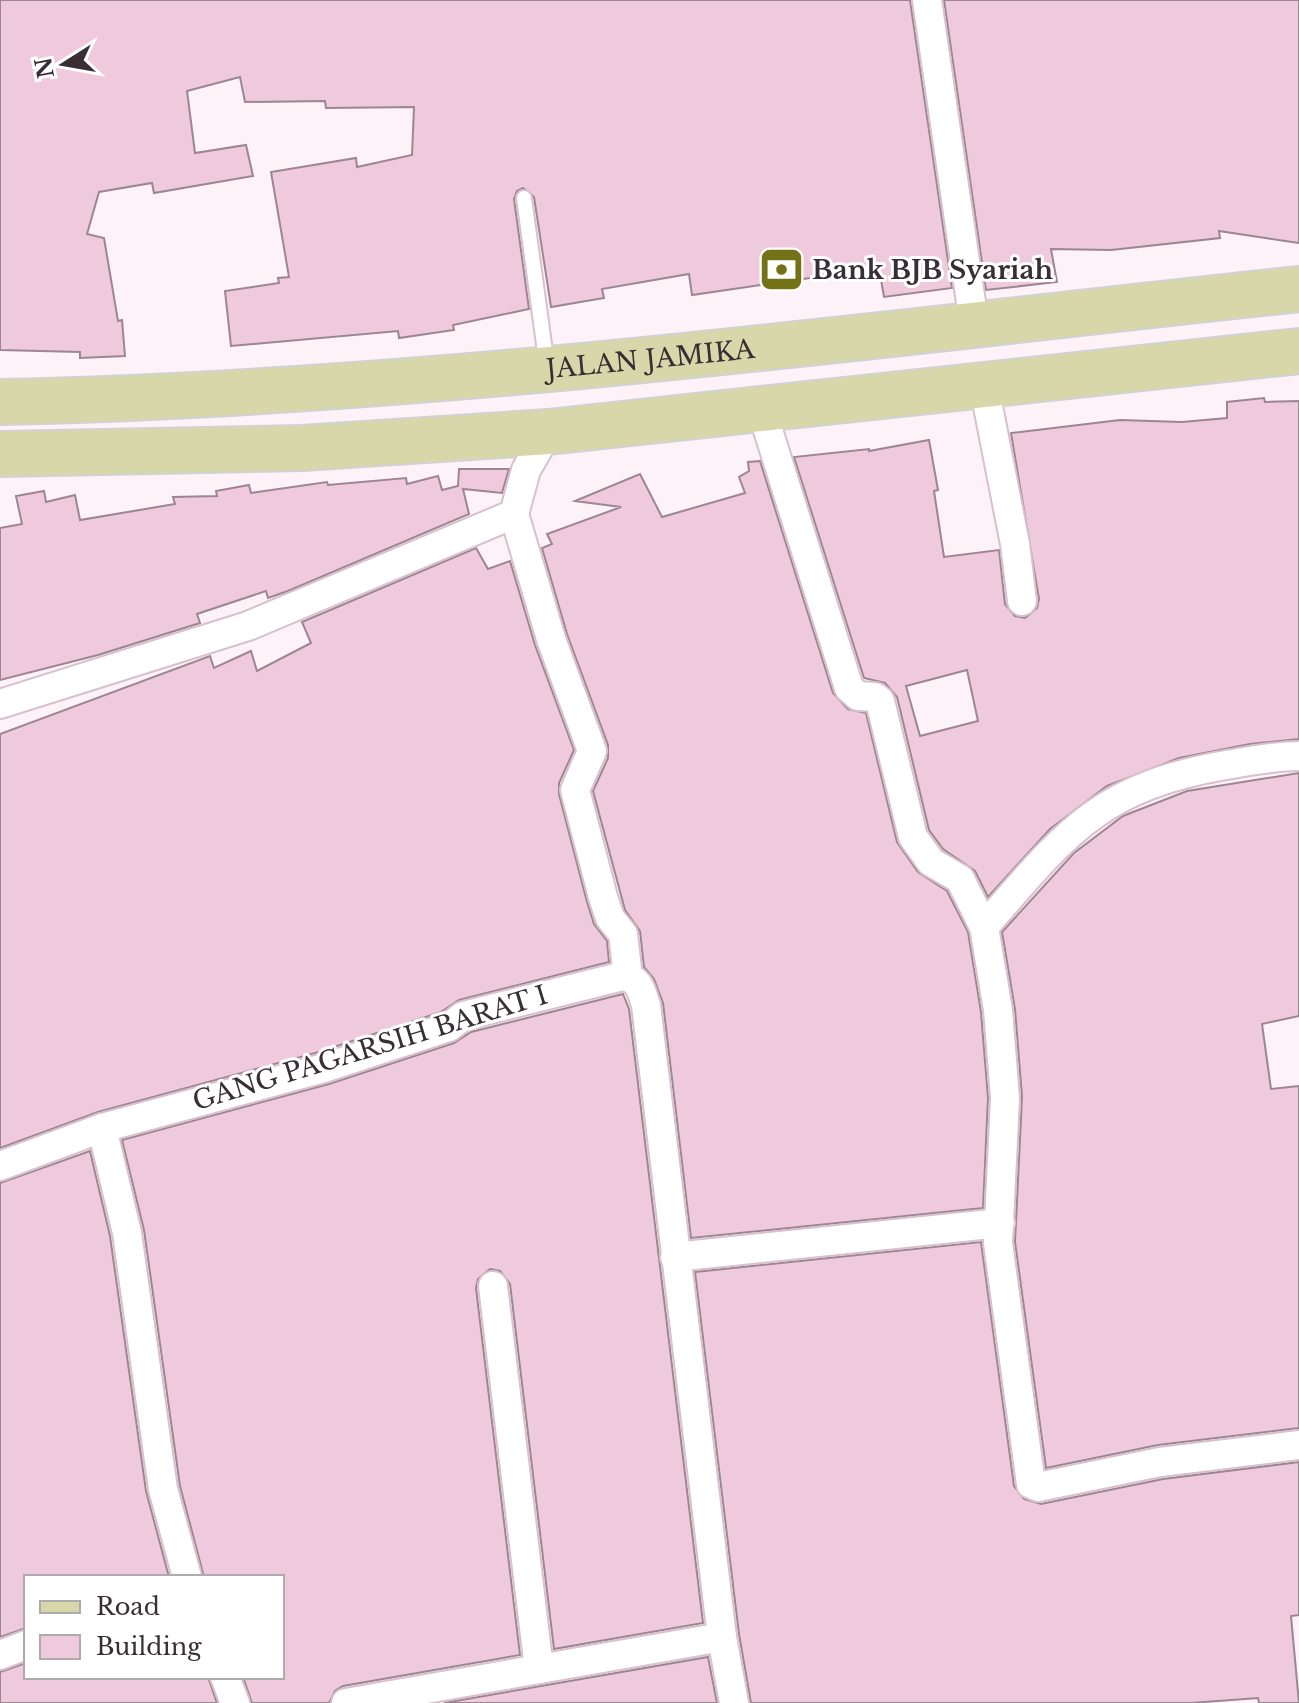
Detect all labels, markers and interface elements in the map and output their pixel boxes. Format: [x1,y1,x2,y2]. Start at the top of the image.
north arrow [24,24,104,104]
text: N [30,55,60,80]
bank icon: Bank BJB Syariah [757,246,805,294]
place label: Bank BJB Syariah [812,254,1053,286]
street label: JALAN JAMIKA [542,333,757,386]
street label: GANG PAGARSIH BARAT I [189,979,551,1117]
legend [24,1575,284,1679]
text: Road [96,1592,160,1621]
text: Building [96,1632,202,1661]

